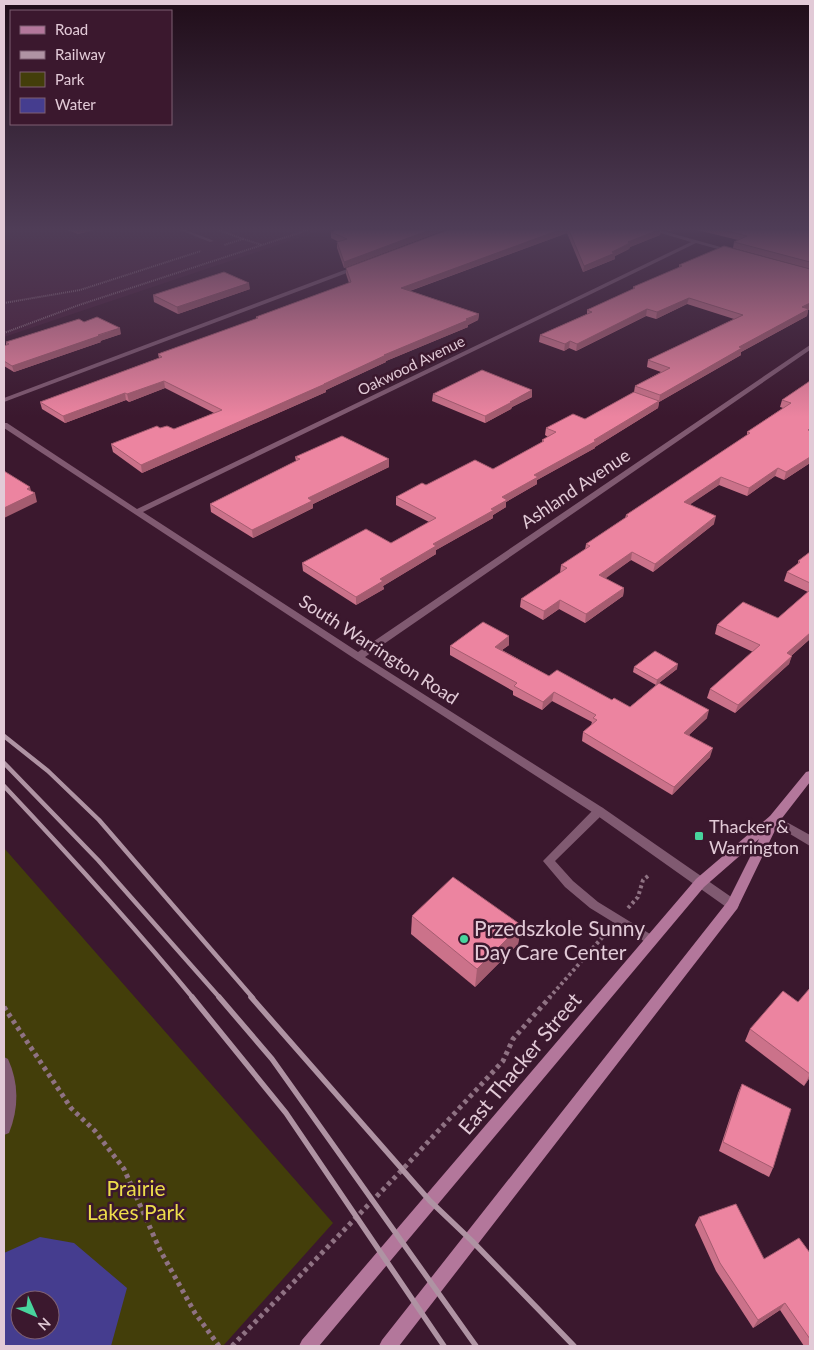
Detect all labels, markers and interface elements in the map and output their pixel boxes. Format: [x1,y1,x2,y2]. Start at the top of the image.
legend [10,10,172,125]
text: Road [55,20,88,38]
text: Railway [55,45,106,63]
text: Park [55,70,85,88]
text: Water [55,95,96,113]
street label: Oakwood Avenue [354,331,468,399]
street label: Ashland Avenue [516,443,634,533]
street label: South Warrington Road [295,589,463,709]
place label: Thacker & Warrington [709,815,799,858]
marker: Thacker & Warrington [693,830,705,842]
place label: Przedszkole Sunny Day Care Center [474,915,645,964]
marker: Przedszkole Sunny Day Care Center [458,933,470,945]
street label: East Thacker Street [452,987,586,1139]
park label: Prairie Lakes Park [87,1175,185,1224]
north arrow [10,1290,60,1340]
text: N [35,1315,54,1334]

